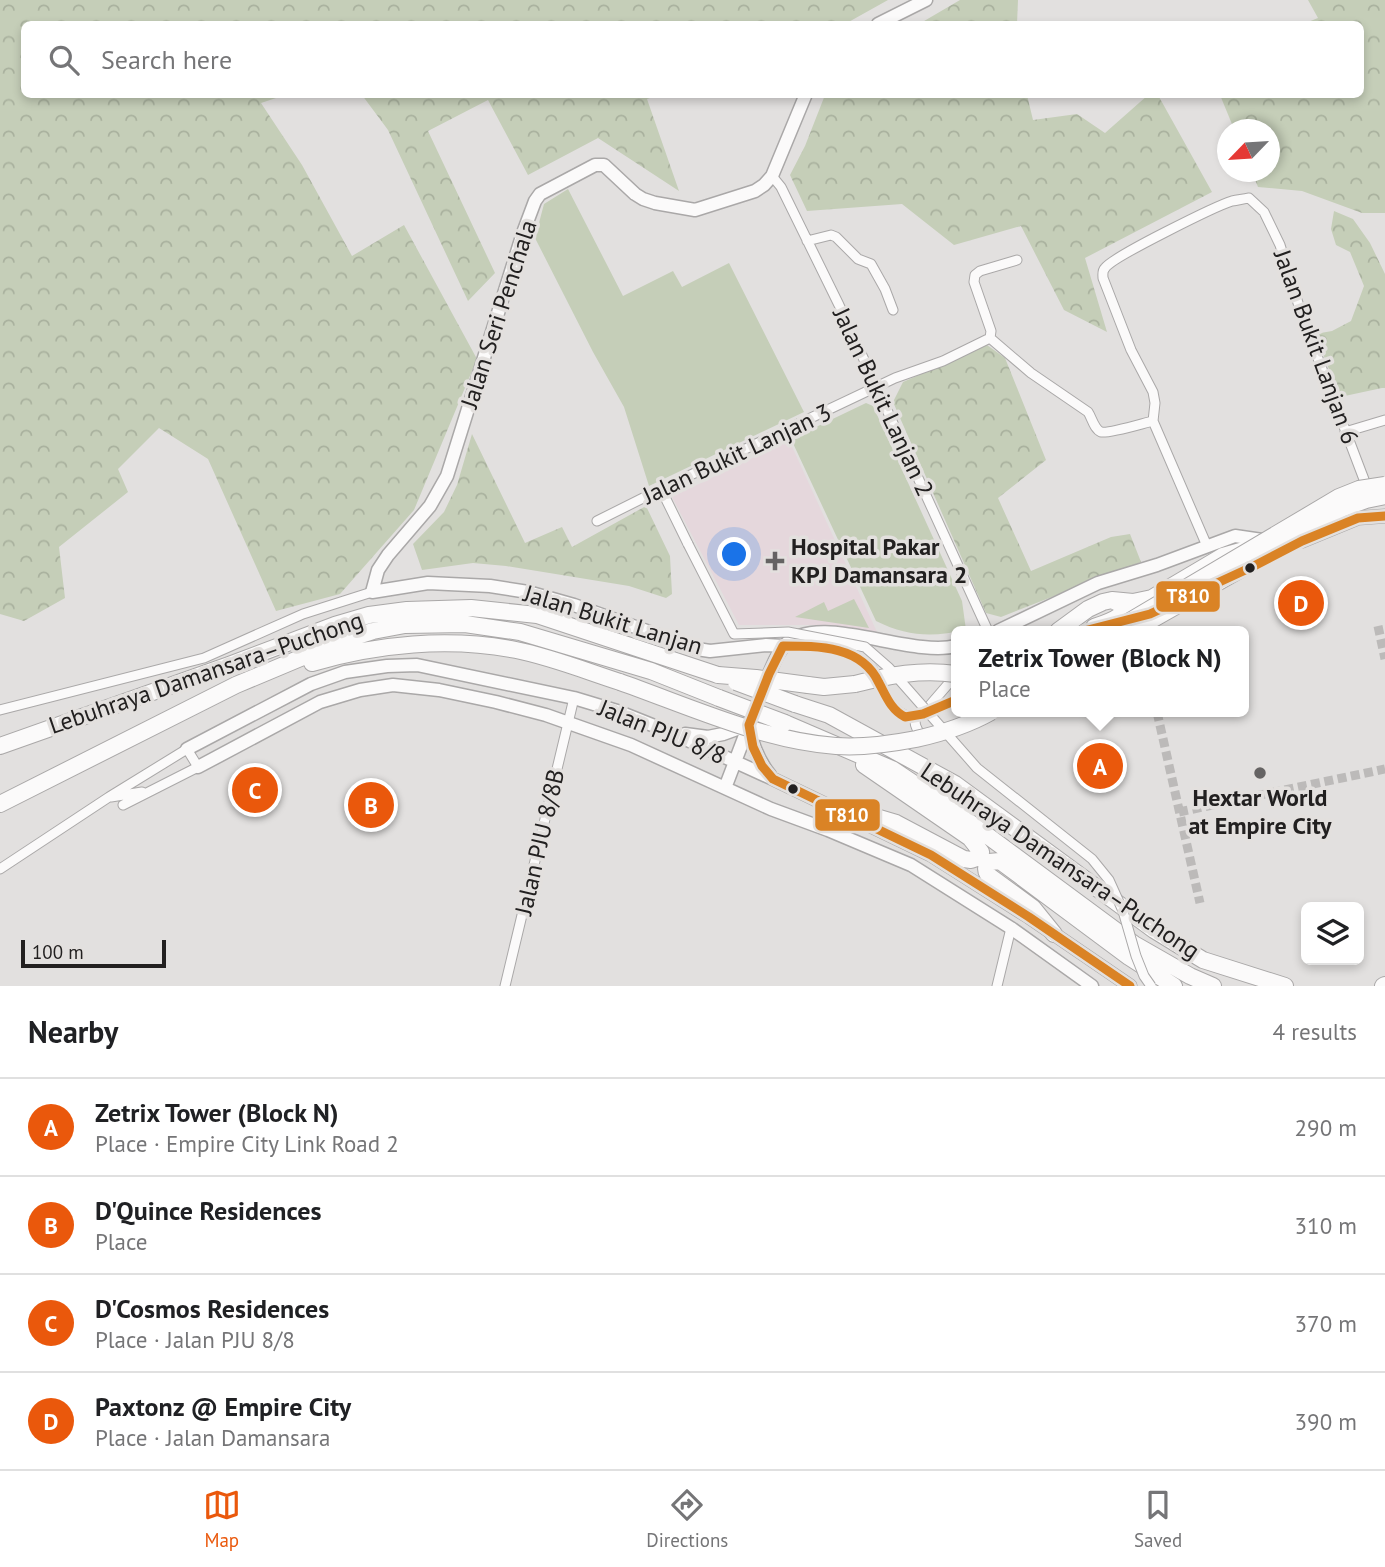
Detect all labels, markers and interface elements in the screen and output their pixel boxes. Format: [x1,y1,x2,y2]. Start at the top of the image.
search box [21,21,1364,98]
icon: search [45,41,83,79]
text: Search here [101,43,232,76]
north arrow [1217,119,1280,182]
street label: Jalan Seri Penchala [453,216,544,413]
street label: Jalan Bukit Lanjan 6 [1267,244,1366,448]
street label: Jalan Bukit Lanjan 2 [826,302,941,501]
street label: Jalan Bukit Lanjan 3 [637,396,836,511]
place label: Hospital Pakar KPJ Damansara 2 [791,531,967,590]
your location [717,537,751,571]
marker: Hospital Pakar KPJ Damansara 2 [765,551,785,571]
unlabelled marker [1243,561,1257,575]
street label: Jalan Bukit Lanjan [519,577,706,661]
pin: D [1278,577,1324,629]
line badge: T810 [1155,580,1221,613]
text: T810 [1166,584,1210,608]
street label: Lebuhraya Damansara–Puchong [45,604,367,741]
popup [951,626,1249,717]
text: Zetrix Tower (Block N) [978,641,1222,674]
text: Place [978,674,1031,703]
street label: Jalan PJU 8/8 [593,692,730,771]
pin: A [1077,740,1123,792]
street label: Lebuhraya Damansara–Puchong [915,755,1206,966]
pin: C [232,764,278,816]
marker: Hextar World at Empire City [1252,765,1268,781]
street label: Jalan PJU 8/8B [507,766,571,919]
pin: B [348,779,394,831]
unlabelled marker [786,782,800,796]
place label: Hextar World at Empire City [1188,782,1332,841]
line badge: T810 [814,798,881,832]
text: T810 [825,803,869,827]
map controls [1301,902,1364,965]
button: layers [1301,902,1364,965]
scale bar [21,937,166,969]
text: 100 m [32,940,84,964]
text: Nearby [28,1012,118,1051]
text: 4 results [1273,1017,1357,1046]
text: Zetrix Tower (Block N) [95,1096,338,1129]
text: A [44,1113,58,1142]
text: 290 m [1295,1113,1357,1142]
text: Place · Empire City Link Road 2 [95,1129,399,1158]
text: D'Quince Residences [95,1194,322,1227]
text: B [44,1211,58,1240]
text: 310 m [1295,1211,1357,1240]
text: Place [95,1227,148,1256]
text: D'Cosmos Residences [95,1292,329,1325]
text: C [45,1309,57,1338]
text: 370 m [1295,1309,1357,1338]
text: Place · Jalan PJU 8/8 [95,1325,295,1354]
text: Paxtonz @ Empire City [95,1390,351,1423]
text: D [44,1407,58,1436]
text: 390 m [1295,1407,1357,1436]
text: Place · Jalan Damansara [95,1423,330,1452]
tab: Map [203,1486,241,1552]
tab: Directions [646,1486,728,1552]
tab: Saved [1134,1486,1182,1552]

